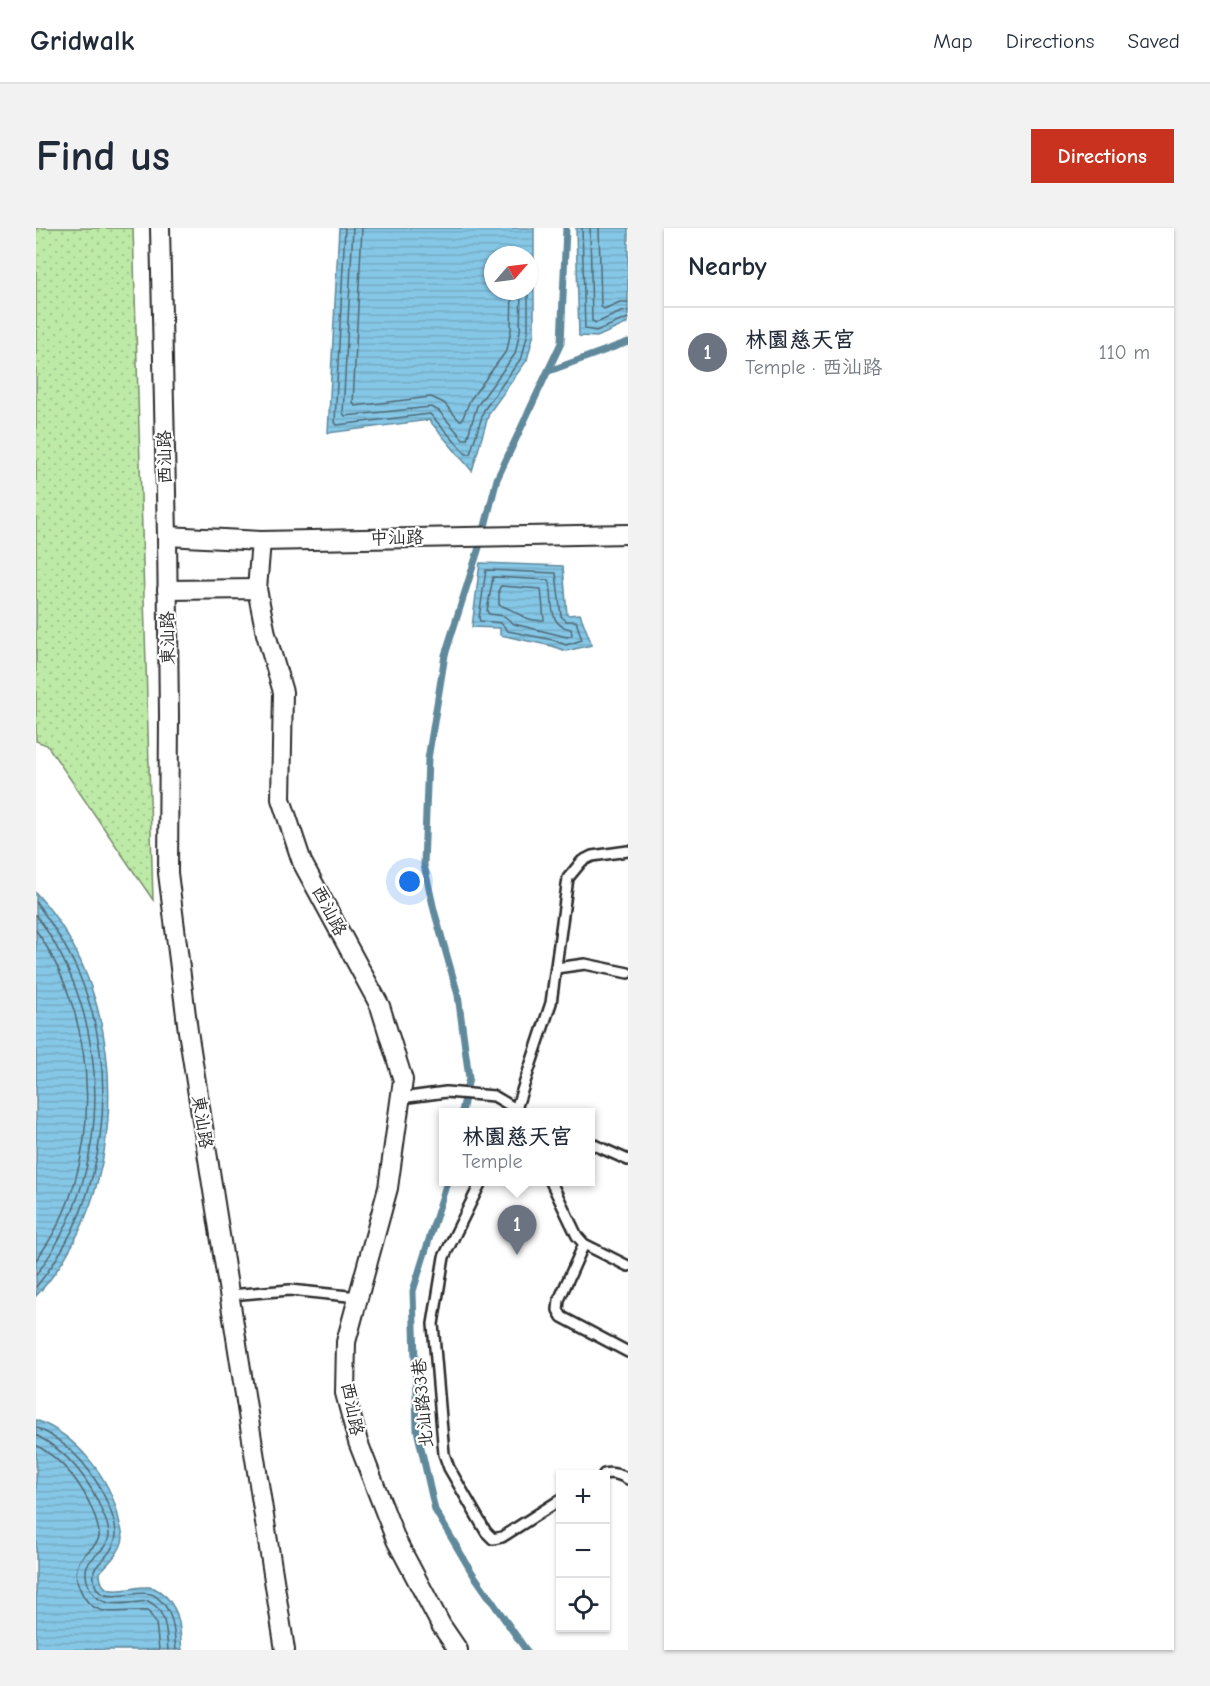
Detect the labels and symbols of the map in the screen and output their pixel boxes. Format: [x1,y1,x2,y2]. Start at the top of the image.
north arrow [484,246,538,300]
street label: 西汕路 [154,430,176,484]
street label: 中汕路 [370,527,424,549]
street label: 東汕路 [157,611,179,665]
your location [395,867,424,896]
street label: 西汕路 [307,882,351,940]
street label: 東汕路 [187,1094,217,1150]
pin: 1 [498,1206,536,1255]
street label: 北汕路33巷 [409,1357,437,1449]
street label: 西汕路 [337,1380,367,1438]

